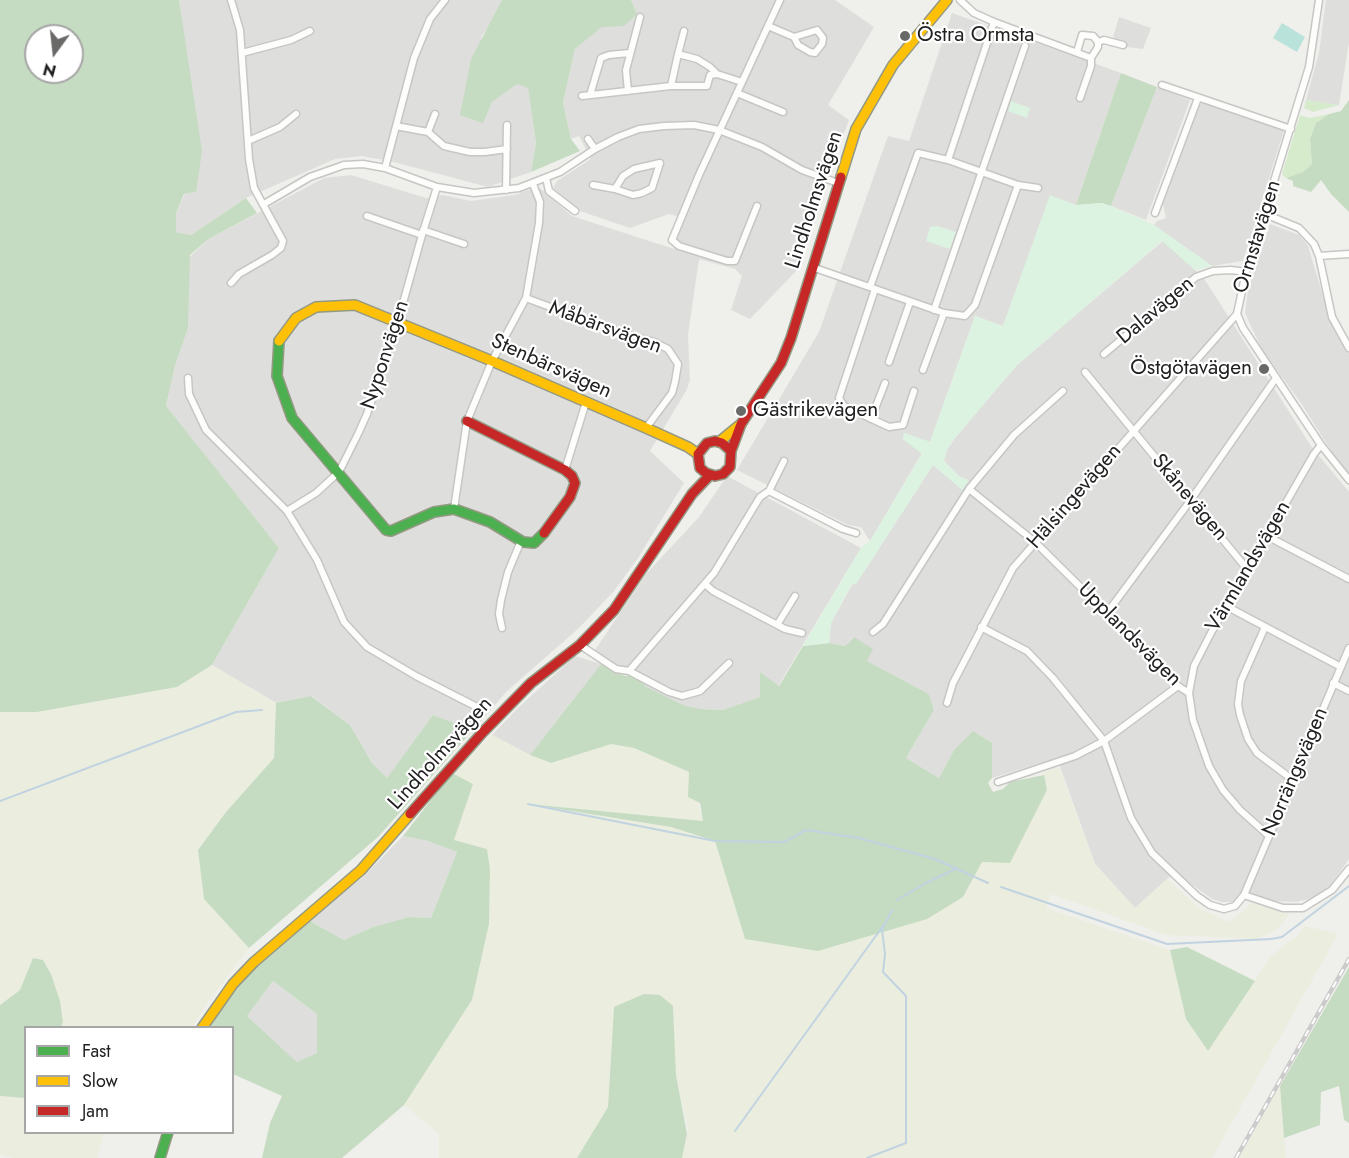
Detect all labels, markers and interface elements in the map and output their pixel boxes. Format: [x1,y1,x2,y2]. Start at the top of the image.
place label: Östra Ormsta [917,23,1034,49]
north arrow [24,24,84,84]
marker: Östra Ormsta [898,29,912,43]
text: N [41,57,59,83]
street label: Lindholmsvägen [781,128,849,272]
street label: Ormstavägen [1229,177,1287,297]
street label: Dalavägen [1112,272,1200,350]
street label: Måbärsvägen [545,296,665,360]
street label: Nyponvägen [357,297,415,413]
street label: Stenbärsvägen [487,329,615,405]
place label: Östgötavägen [1130,356,1252,382]
marker: Östgötavägen [1257,362,1271,376]
place label: Gästrikevägen [753,398,878,424]
marker: Gästrikevägen [734,404,748,418]
street label: Hälsingevägen [1023,439,1127,555]
street label: Skånevägen [1145,449,1233,547]
street label: Värmlandsvägen [1201,497,1297,637]
street label: Upplandsvägen [1072,578,1186,692]
street label: Lindholmsvägen [384,692,498,816]
street label: Norrängsvägen [1258,704,1334,840]
legend [24,1026,234,1134]
text: Fast [82,1038,111,1064]
text: Slow [82,1068,118,1094]
text: Jam [82,1098,109,1124]

